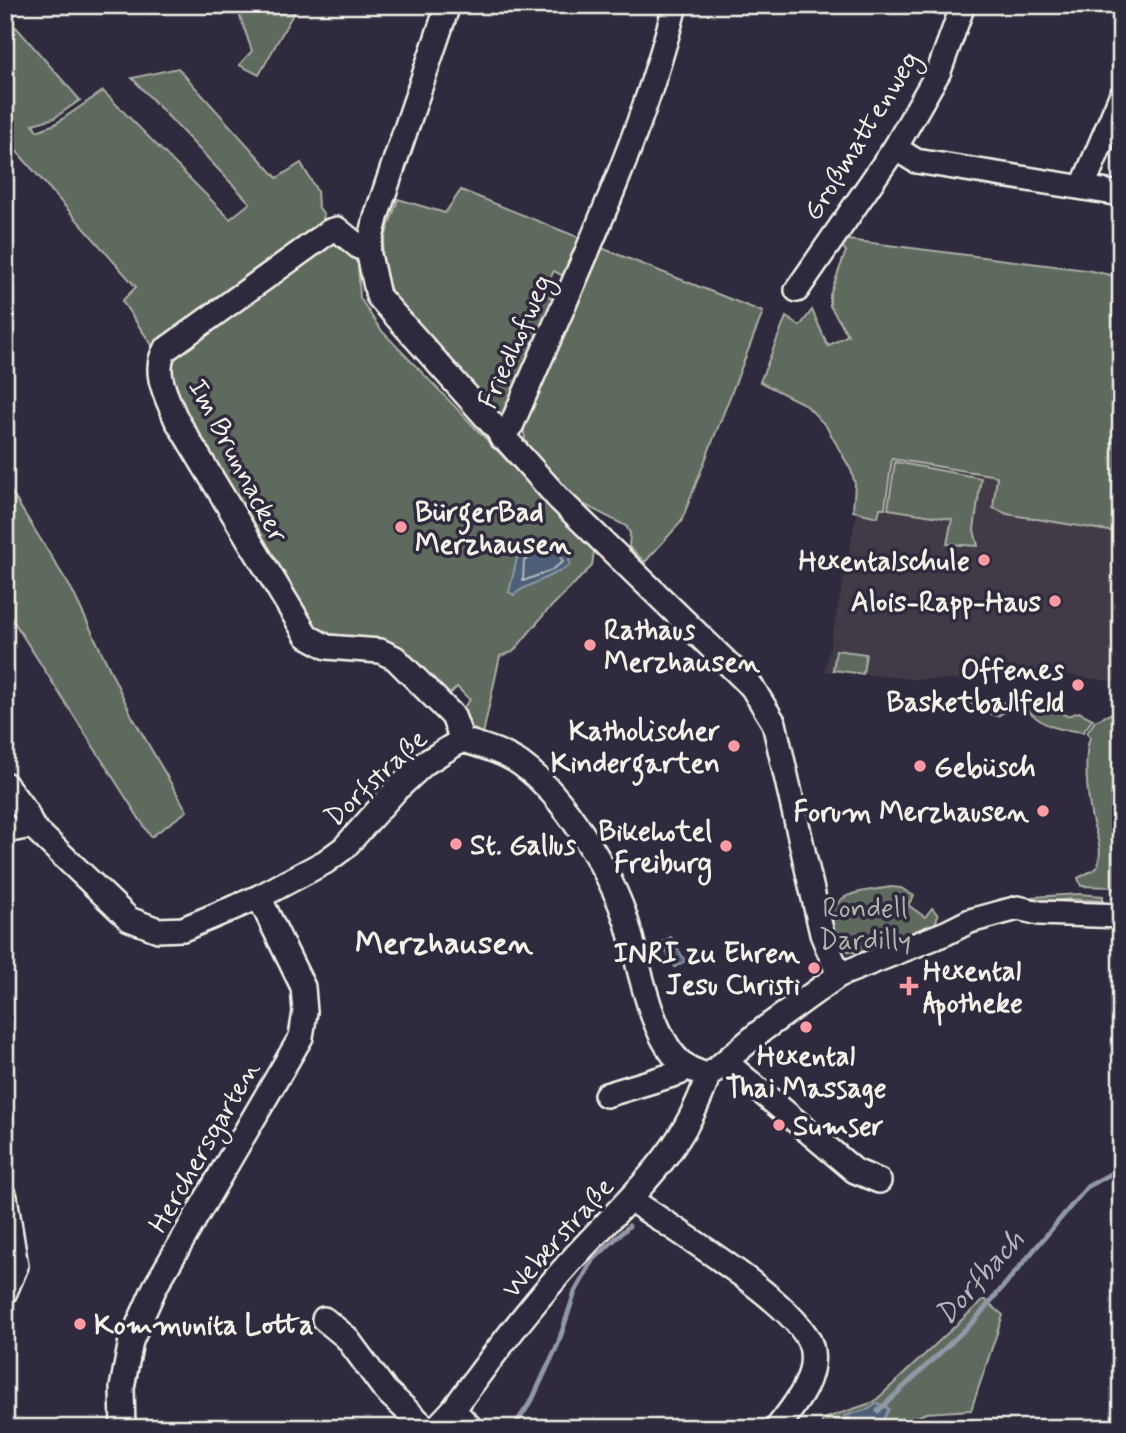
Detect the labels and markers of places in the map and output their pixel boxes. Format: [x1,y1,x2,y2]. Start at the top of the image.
place label: BürgerBad Merzhausen [415,495,572,564]
marker: BürgerBad Merzhausen [393,519,409,535]
place label: Hexentalschule [798,544,970,581]
marker: Hexentalschule [976,552,992,568]
place label: Alois-Rapp-Haus [851,585,1041,622]
marker: Alois-Rapp-Haus [1047,593,1063,609]
place label: Rathaus Merzhausen [604,613,761,682]
marker: Rathaus Merzhausen [582,637,598,653]
place label: Offenes Basketballfeld [887,653,1065,722]
marker: Offenes Basketballfeld [1070,677,1086,693]
place label: Katholischer Kindergarten [551,714,720,786]
marker: Katholischer Kindergarten [726,738,742,754]
place label: Gebüsch [934,750,1036,787]
marker: Gebüsch [912,758,928,774]
place label: Forum Merzhausen [793,795,1030,832]
marker: Forum Merzhausen [1035,803,1051,819]
place label: Bikehotel Freiburg [598,814,712,886]
place label: St. Gallus [470,828,577,865]
marker: St. Gallus [448,836,464,852]
marker: Bikehotel Freiburg [718,838,734,854]
place label: INRI zu Ehren Jesu Christi [613,936,801,1005]
place label: Hexental Apotheke [923,954,1023,1026]
marker: INRI zu Ehren Jesu Christi [806,960,822,976]
marker: Hexental Apotheke [901,978,917,994]
marker: Hexental Thai Massage [798,1019,814,1035]
place label: Hexental Thai Massage [725,1039,887,1109]
place label: Sumser [793,1109,884,1146]
marker: Sumser [771,1117,787,1133]
place label: Kommunita Lotta [94,1308,314,1345]
marker: Kommunita Lotta [72,1316,88,1332]

